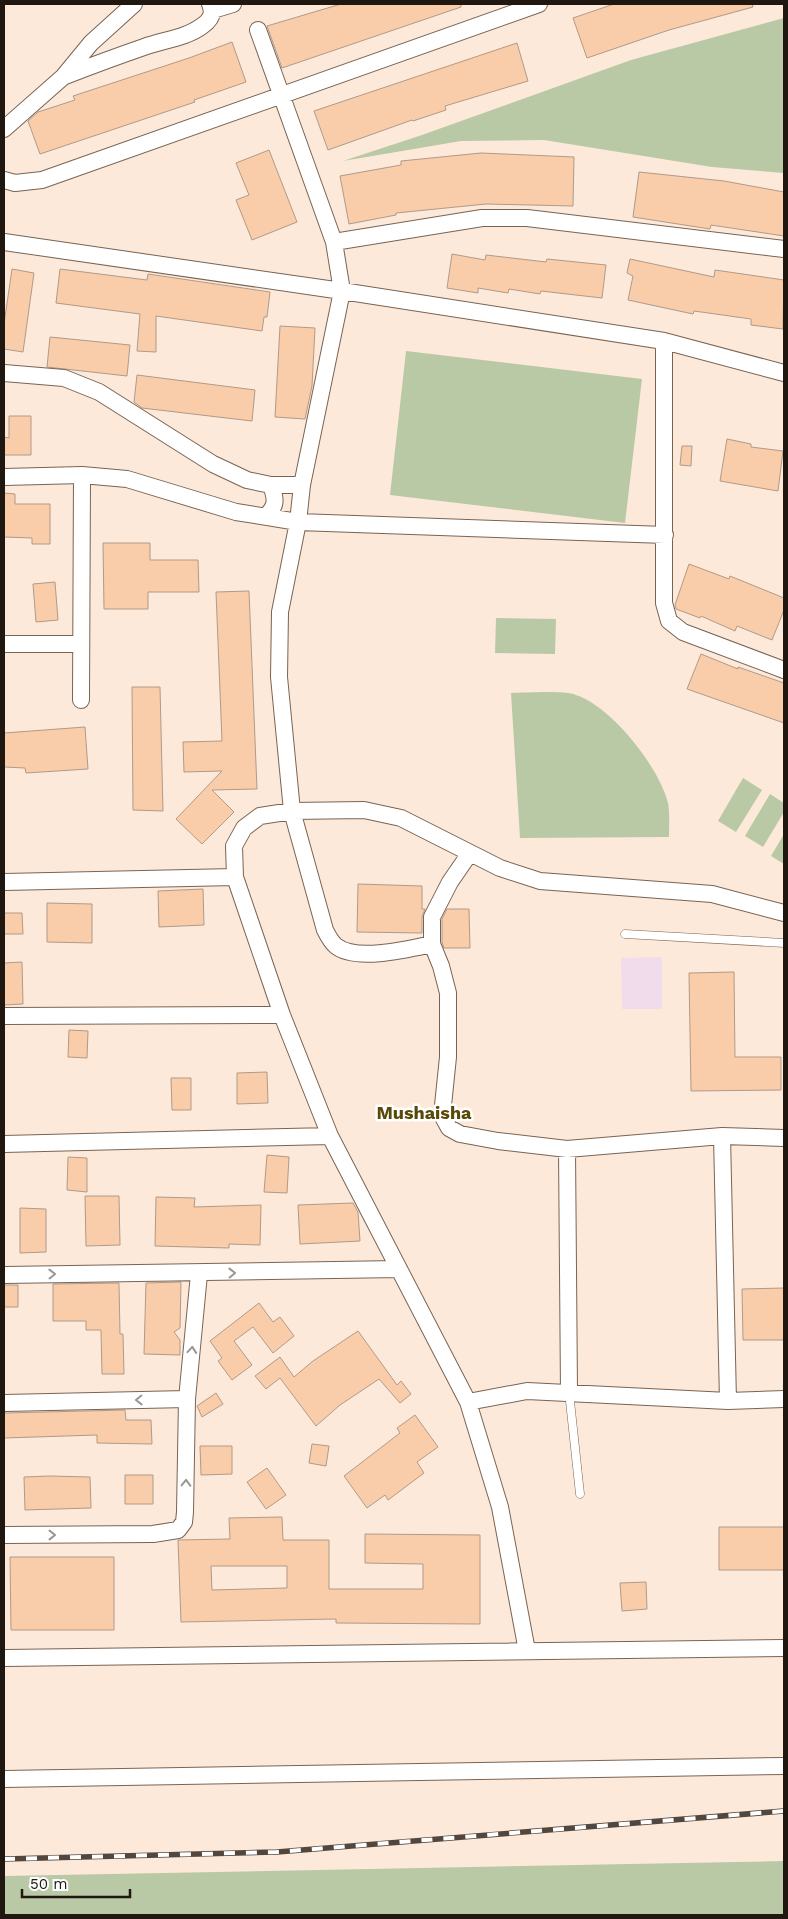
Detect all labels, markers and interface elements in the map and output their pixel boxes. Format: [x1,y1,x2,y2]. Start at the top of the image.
district label: Mushaisha [376,1102,472,1123]
one-way arrow [229,1268,237,1278]
one-way arrow [49,1269,57,1279]
one-way arrow [186,1346,197,1354]
one-way arrow [135,1394,143,1405]
one-way arrow [181,1479,191,1486]
one-way arrow [49,1530,57,1540]
scale bar [22,1866,130,1898]
text: 50 m [30,1875,67,1893]

